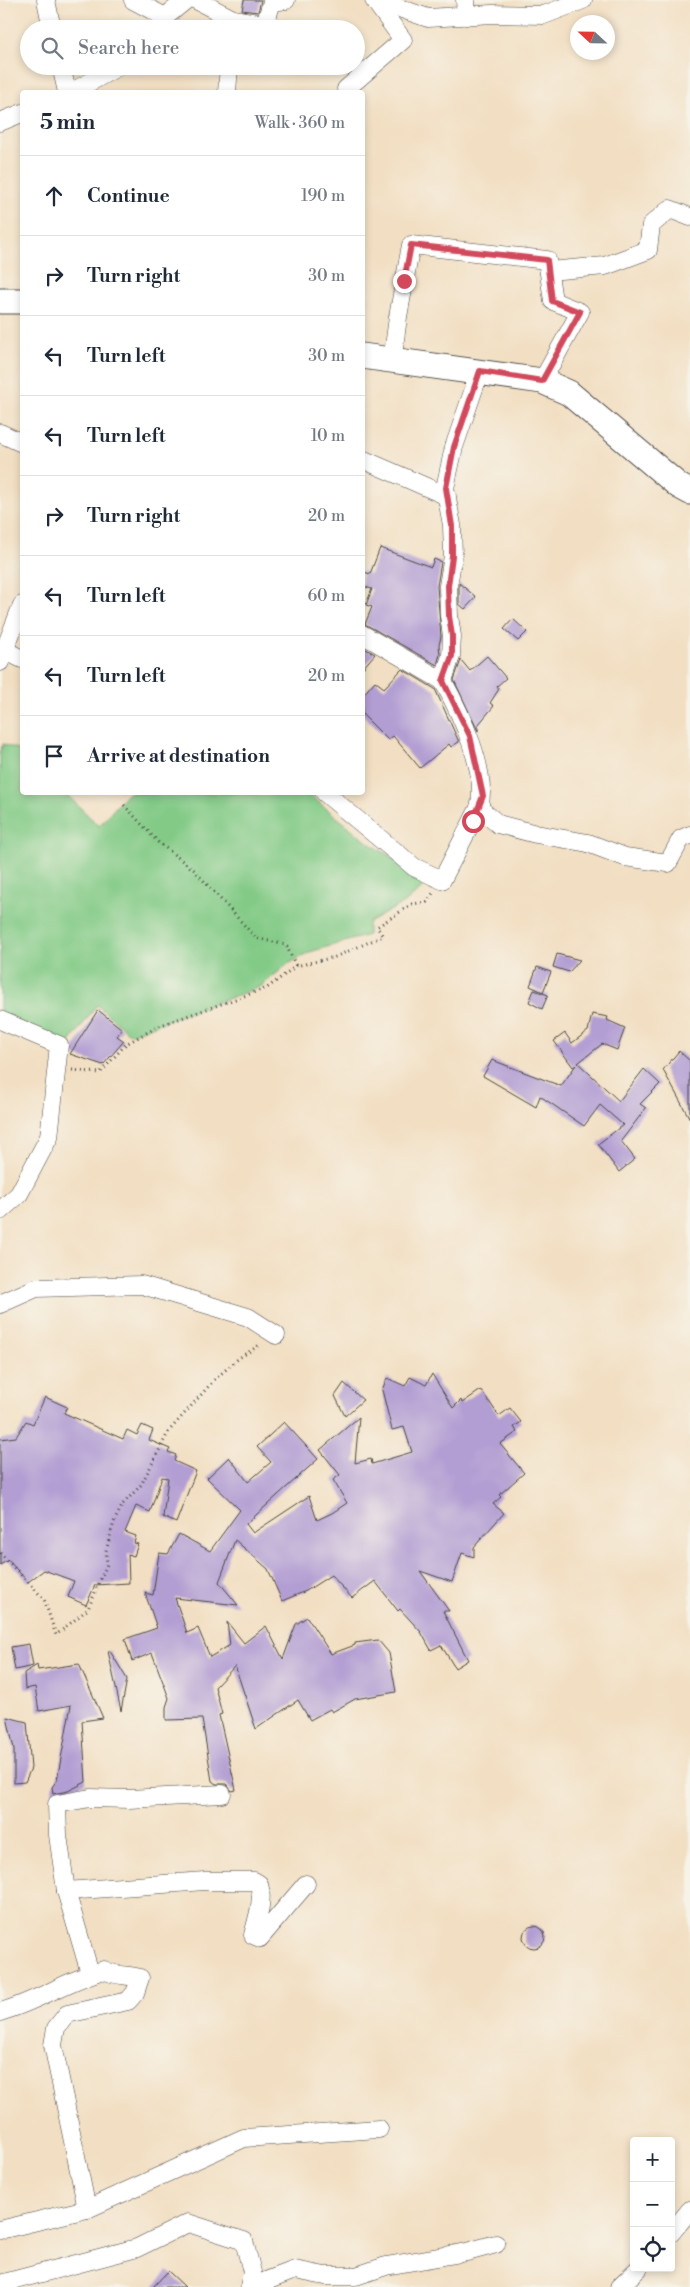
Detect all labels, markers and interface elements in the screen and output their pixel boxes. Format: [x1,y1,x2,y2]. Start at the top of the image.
north arrow [570,15,615,60]
search box [20,20,365,75]
icon: search [38,34,66,62]
text: Search here [78,36,179,60]
text: 5 min [40,110,95,136]
text: Walk · 360 m [255,113,345,133]
icon: ahead [40,182,68,210]
text: Continue [87,184,170,208]
text: 190 m [301,186,345,206]
icon: right [40,262,68,290]
text: Turn right [87,264,180,288]
text: 30 m [308,266,345,286]
route end [393,270,416,293]
icon: left [40,342,68,370]
text: Turn left [87,344,166,368]
text: 30 m [308,346,345,366]
icon: left [40,422,68,450]
text: Turn left [87,424,166,448]
text: 10 m [311,426,345,446]
icon: right [40,502,68,530]
text: Turn right [87,504,180,528]
text: 20 m [308,506,345,526]
icon: left [40,582,68,610]
text: Turn left [87,584,166,608]
text: 60 m [307,586,345,606]
icon: left [40,662,68,690]
text: Turn left [87,664,166,688]
text: 20 m [308,666,345,686]
icon: arrive [40,742,68,770]
text: Arrive at destination [87,744,270,768]
route start [462,810,485,833]
map controls [630,2137,675,2272]
button: + [630,2137,675,2182]
button: − [630,2182,675,2227]
button: locate [630,2227,675,2272]

